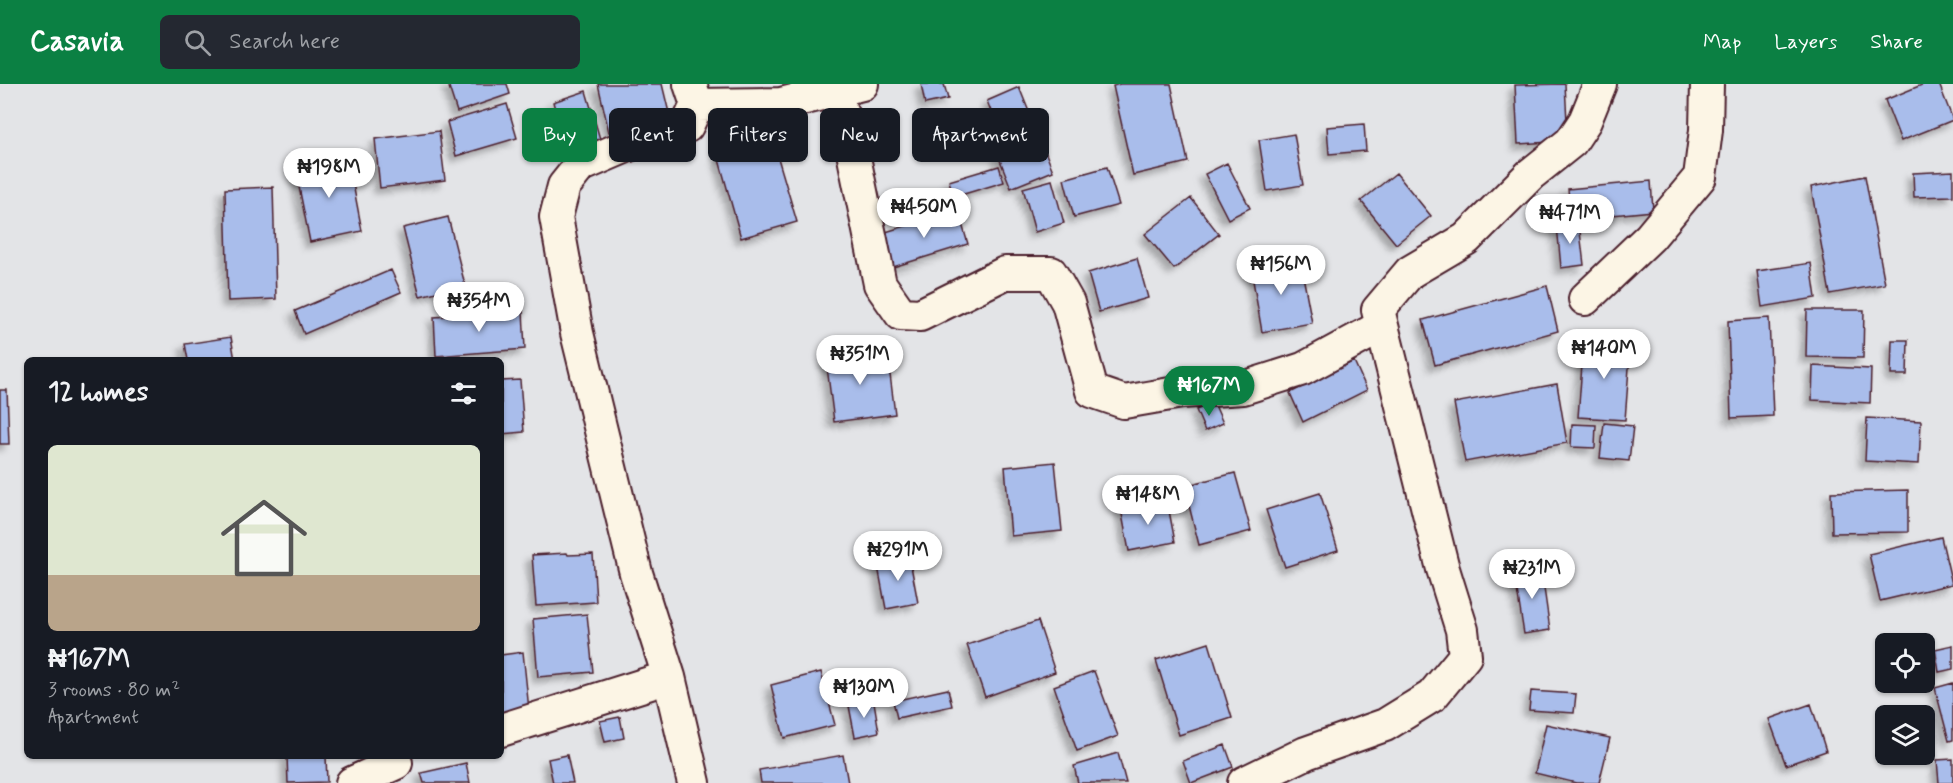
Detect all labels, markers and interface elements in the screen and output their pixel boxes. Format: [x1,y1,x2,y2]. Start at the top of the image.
search box [160,15,580,69]
text: Casavia [30,24,124,61]
icon: search [181,26,214,59]
text: Search here [229,28,340,56]
text: Map [1703,28,1741,56]
text: Layers [1774,28,1837,56]
text: Share [1870,28,1923,56]
chip: Buy [522,108,597,162]
chip: Rent [609,108,696,162]
chip: Filters [708,108,808,162]
chip: New [820,108,900,162]
chip: Apartment [912,108,1049,162]
pin: ₦198M [287,148,371,199]
text: ₦198M [297,154,361,181]
pin: ₦450M [882,188,966,239]
text: ₦450M [891,194,957,221]
pin: ₦471M [1528,194,1612,245]
text: ₦471M [1539,200,1601,227]
pin: ₦156M [1239,245,1323,296]
text: ₦156M [1250,251,1312,278]
pin: ₦354M [437,282,521,333]
text: ₦354M [447,288,511,315]
pin: ₦140M [1562,329,1646,380]
pin: ₦351M [818,335,902,386]
text: ₦140M [1571,335,1637,362]
text: ₦351M [830,341,890,368]
pin: ₦167M [1167,366,1251,417]
text: ₦167M [1177,372,1241,399]
text: 12 homes [48,376,148,410]
icon: filters [447,377,480,410]
pin: ₦148M [1106,475,1190,526]
text: ₦148M [1116,481,1180,508]
icon: home [210,484,318,592]
pin: ₦291M [856,531,940,582]
text: ₦291M [867,537,929,564]
pin: ₦231M [1490,549,1574,600]
text: ₦231M [1503,555,1561,582]
map controls [1875,633,1935,765]
button: locate [1875,633,1935,693]
text: ₦167M [48,643,130,677]
pin: ₦130M [822,668,906,719]
text: ₦130M [833,674,895,701]
text: 3 rooms · 80 m² [48,677,180,704]
text: Apartment [48,704,139,731]
button: layers [1875,705,1935,765]

